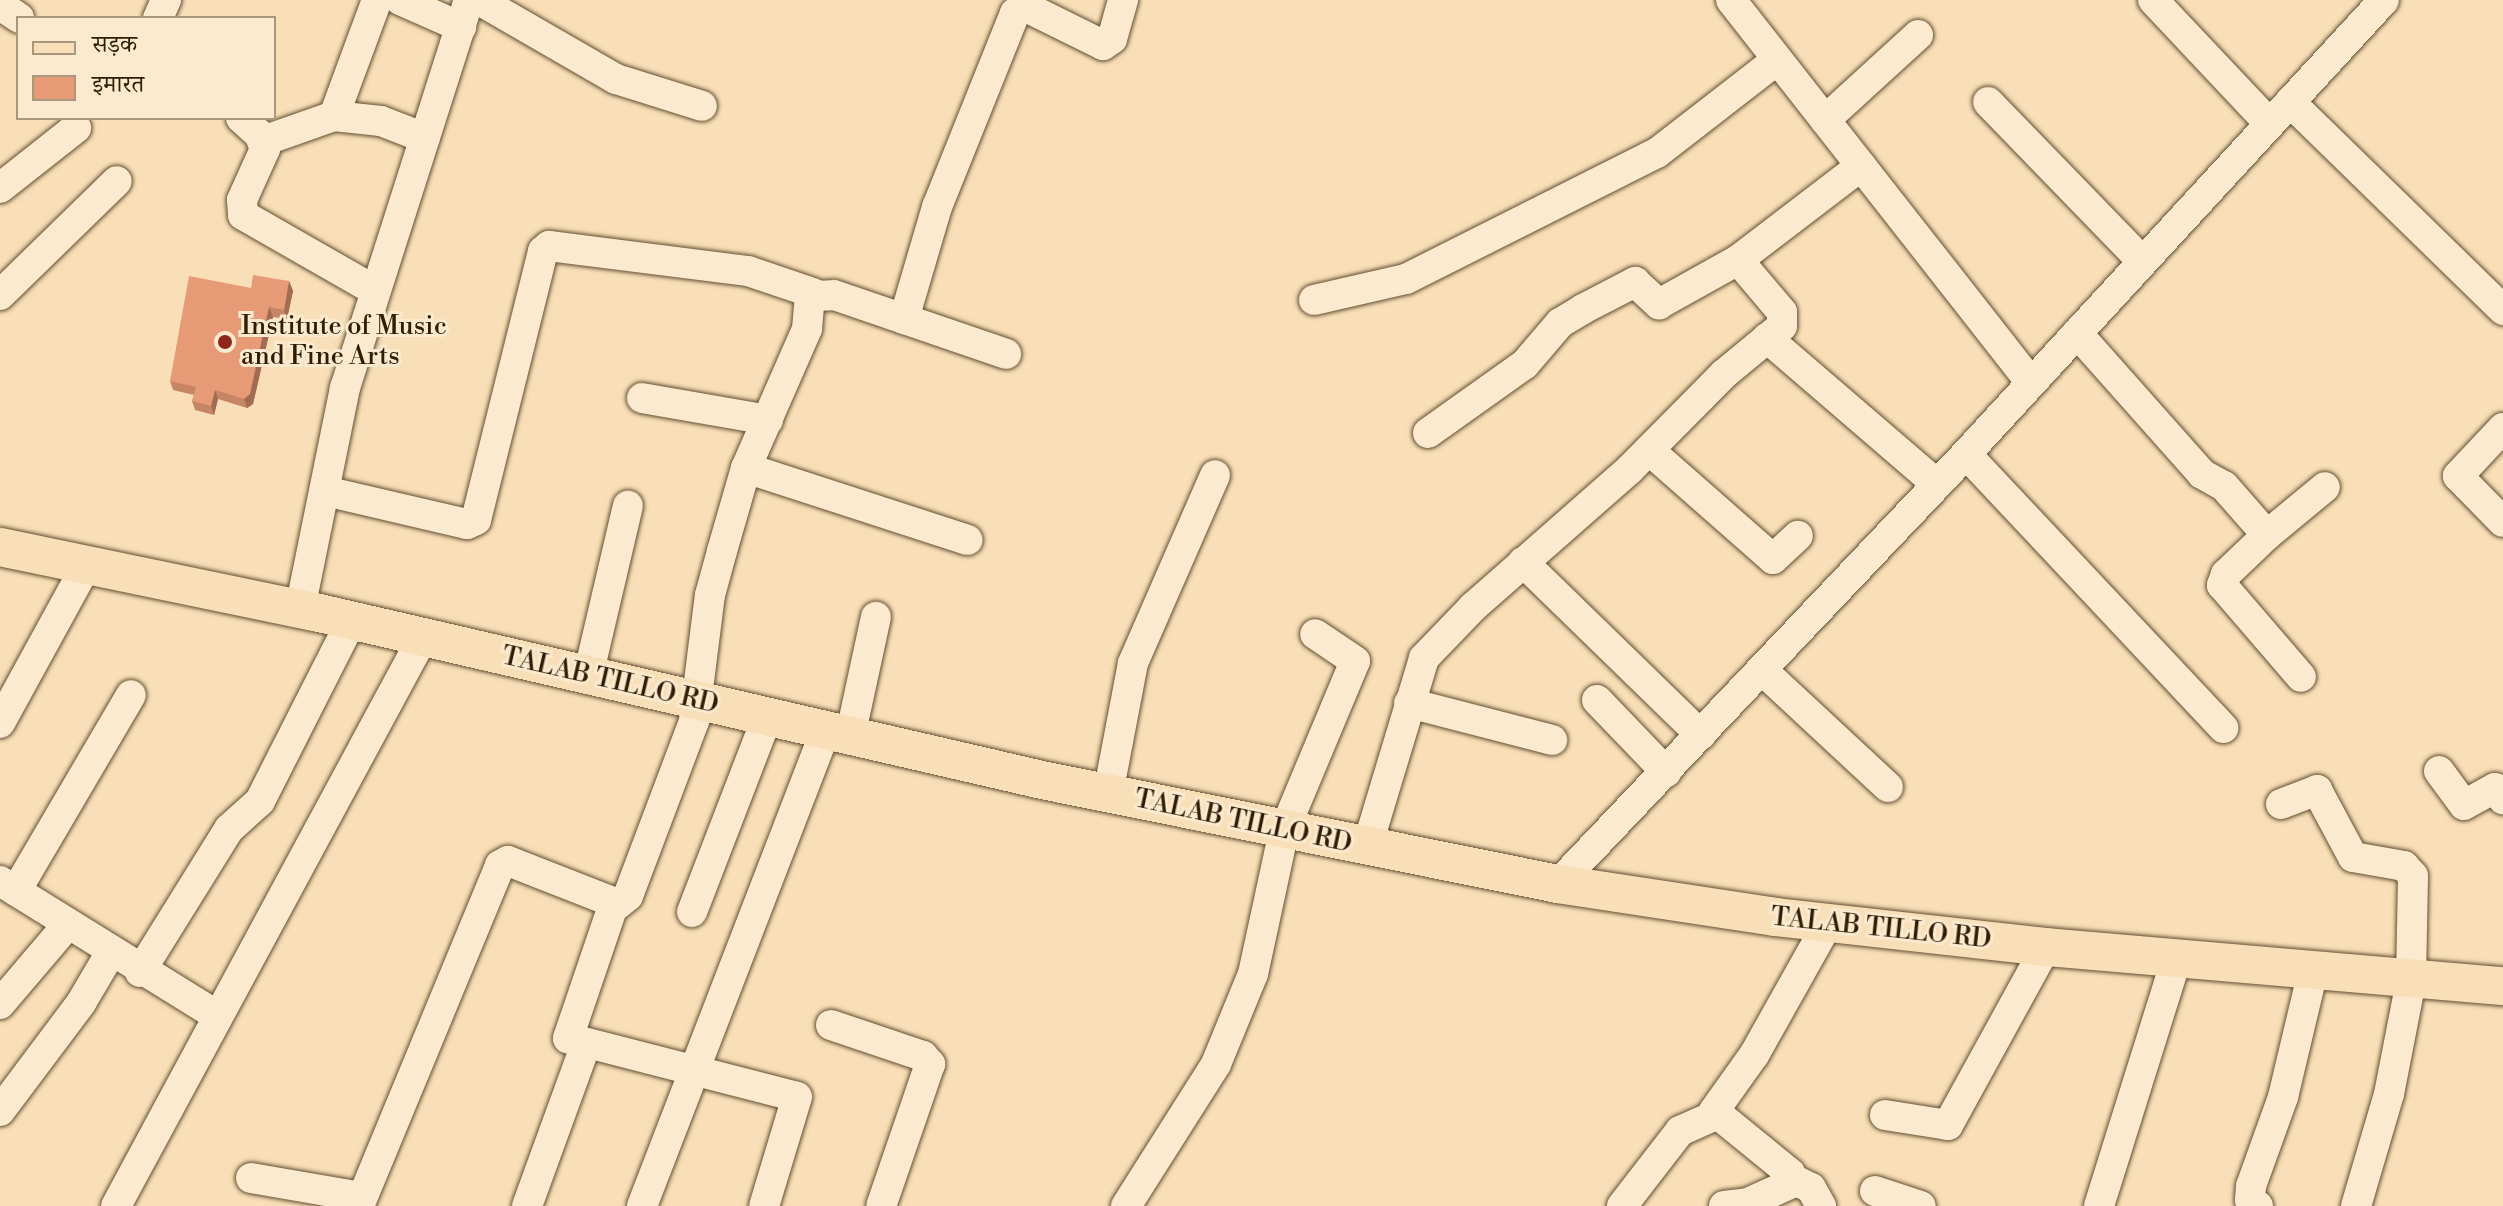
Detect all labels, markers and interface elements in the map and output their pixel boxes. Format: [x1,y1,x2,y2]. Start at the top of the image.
legend [16,16,276,120]
text: सड़क [92,30,137,60]
text: इमारत [92,70,144,100]
place label: Institute of Music and Fine Arts [241,311,447,372]
marker: Institute of Music and Fine Arts [216,333,234,351]
street label: TALAB TILLO RD [499,641,721,721]
street label: TALAB TILLO RD [1131,784,1355,860]
street label: TALAB TILLO RD [1769,902,1993,956]

